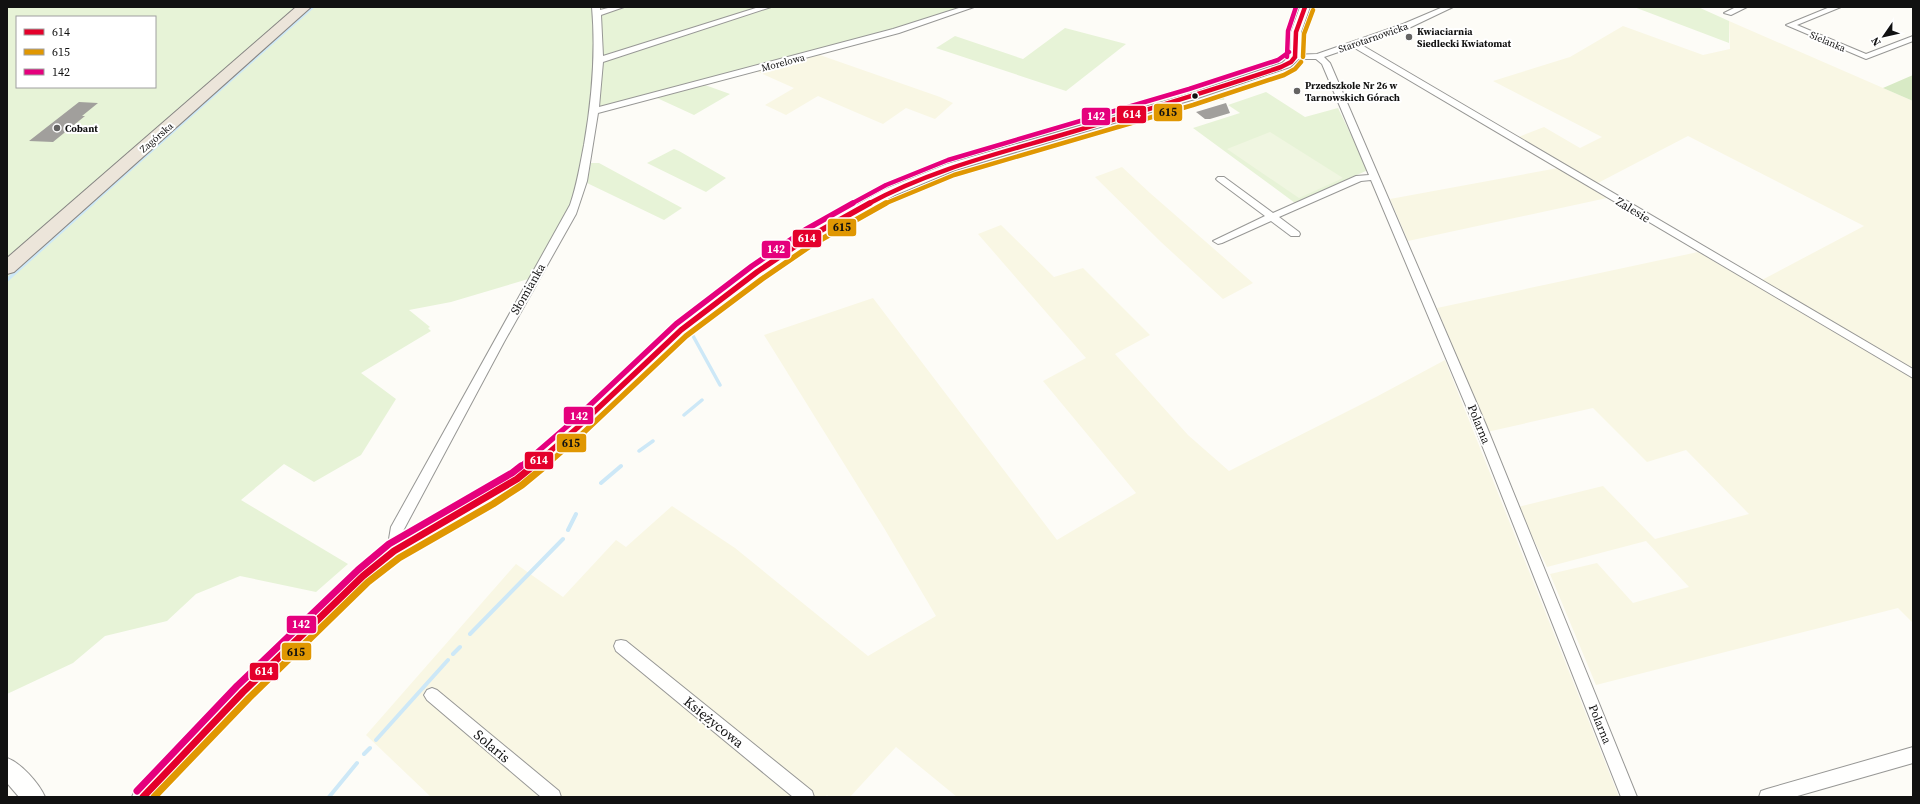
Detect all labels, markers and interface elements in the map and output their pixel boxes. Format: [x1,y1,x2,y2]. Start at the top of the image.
legend [16,16,156,88]
north arrow [1864,16,1904,56]
street label: Starotarnowicka [1337,19,1411,55]
text: 614 [52,24,70,40]
place label: Kwiaciarnia Siedlecki Kwiatomat [1417,25,1512,50]
street label: Sielanka [1808,28,1849,55]
marker: Kwiaciarnia Siedlecki Kwiatomat [1404,32,1414,42]
text: N [1868,34,1885,49]
text: 615 [52,44,70,60]
street label: Morelowa [760,50,807,75]
text: 142 [52,64,70,80]
place label: Przedszkole Nr 26 w Tarnowskich Górach [1305,79,1400,104]
marker: Przedszkole Nr 26 w Tarnowskich Górach [1292,86,1302,96]
unlabelled marker [1190,91,1200,101]
line badge: 615 [1153,103,1183,122]
line badge: 614 [1116,105,1147,124]
text: 615 [1159,105,1177,120]
line badge: 142 [1081,107,1111,126]
text: 614 [1123,107,1141,122]
text: 142 [1087,109,1105,124]
street label: Zagórska [137,119,176,155]
place label: Cobant [65,122,98,135]
marker: Cobant [52,123,62,133]
street label: Zalesie [1613,194,1653,226]
line badge: 615 [827,218,857,237]
text: 615 [833,220,851,235]
line badge: 614 [792,229,822,248]
text: 614 [798,231,816,246]
line badge: 142 [761,240,791,259]
text: 142 [767,242,785,257]
street label: Słomianka [507,260,550,317]
street label: Polarna [1464,402,1494,447]
line badge: 142 [563,406,594,425]
text: 142 [570,409,588,424]
line badge: 615 [556,433,587,453]
text: 615 [562,436,580,451]
line badge: 614 [524,451,554,470]
text: 614 [530,453,548,468]
line badge: 142 [286,615,317,634]
text: 142 [292,617,310,632]
line badge: 615 [281,642,312,661]
text: 615 [287,645,305,660]
line badge: 614 [249,662,279,681]
text: 614 [255,664,273,679]
street label: Księżycowa [680,692,749,753]
street label: Polarna [1585,702,1615,747]
street label: Solaris [469,725,515,767]

